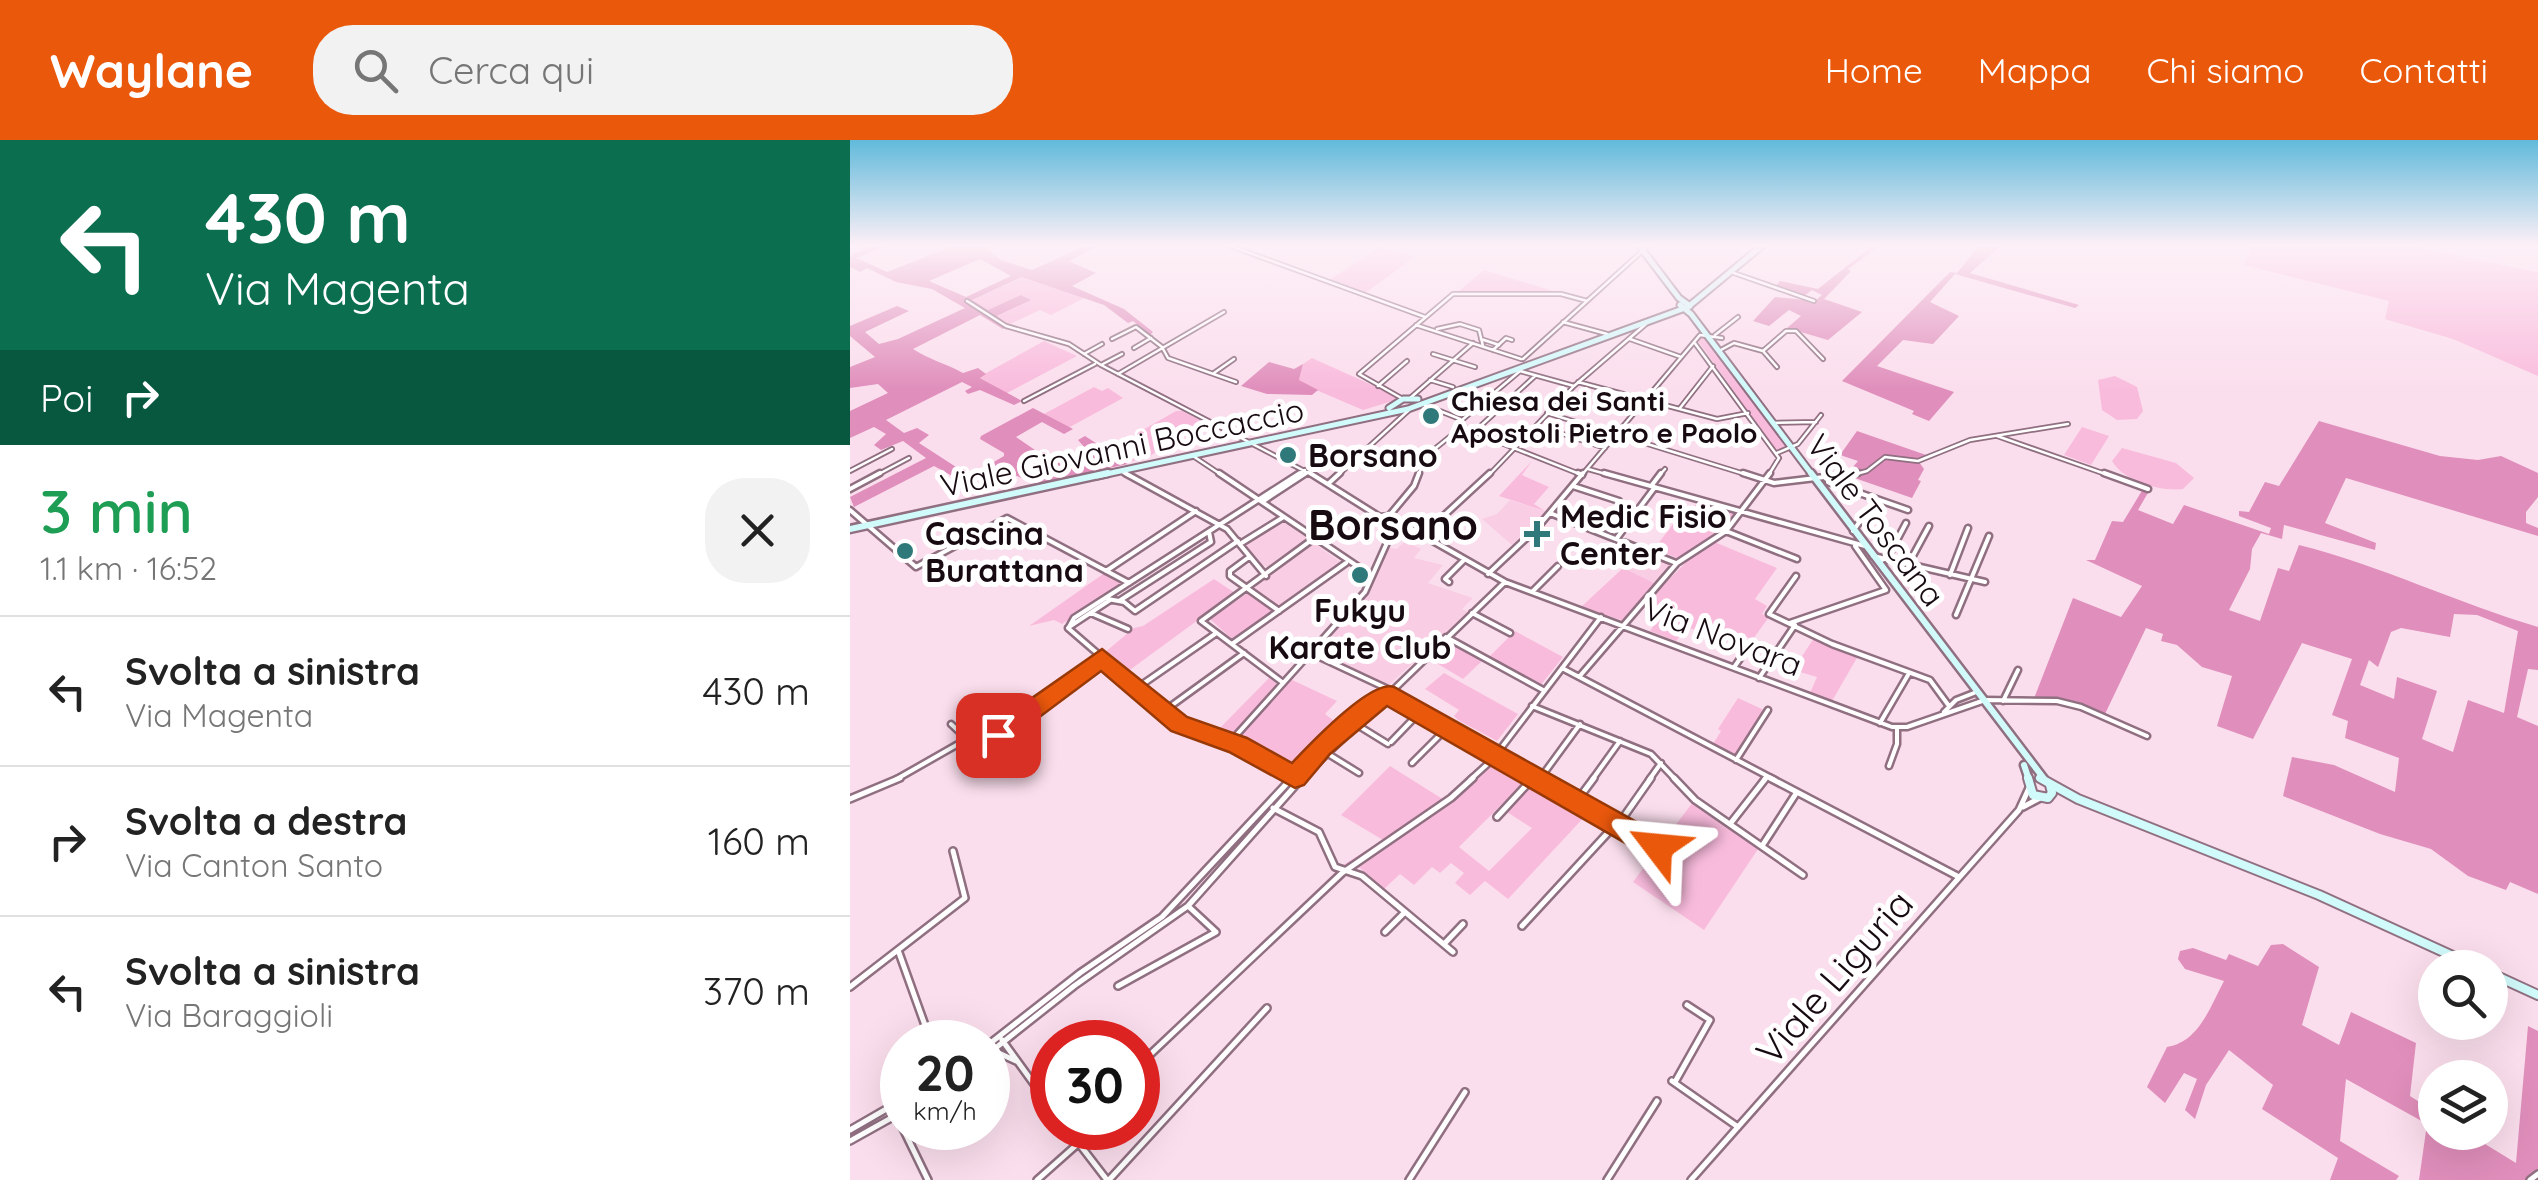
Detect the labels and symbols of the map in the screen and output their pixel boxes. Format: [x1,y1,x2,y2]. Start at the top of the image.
place label: Chiesa dei Santi Apostoli Pietro e Paolo [1451,383,1757,450]
street label: Viale Giovanni Boccaccio [937,389,1307,505]
marker: Chiesa dei Santi Apostoli Pietro e Paolo [1420,405,1442,427]
street label: Viale Toscana [1798,426,1954,614]
place label: Borsano [1308,435,1438,475]
marker: Borsano [1277,444,1299,466]
place label: Medic Fisio Center [1560,496,1727,573]
district label: Borsano [1308,498,1478,551]
place label: Cascina Burattana [925,513,1084,590]
marker: Medic Fisio Center [1524,521,1550,547]
marker: Cascina Burattana [894,540,916,562]
marker: Fukyu Karate Club [1349,564,1371,586]
street label: Via Novara [1638,588,1808,684]
place label: Fukyu Karate Club [1269,590,1451,667]
pin [956,693,1041,778]
position arrow [1606,795,1710,899]
street label: Viale Liguria [1745,880,1923,1074]
speed limit sign: 30 [1030,1020,1160,1150]

